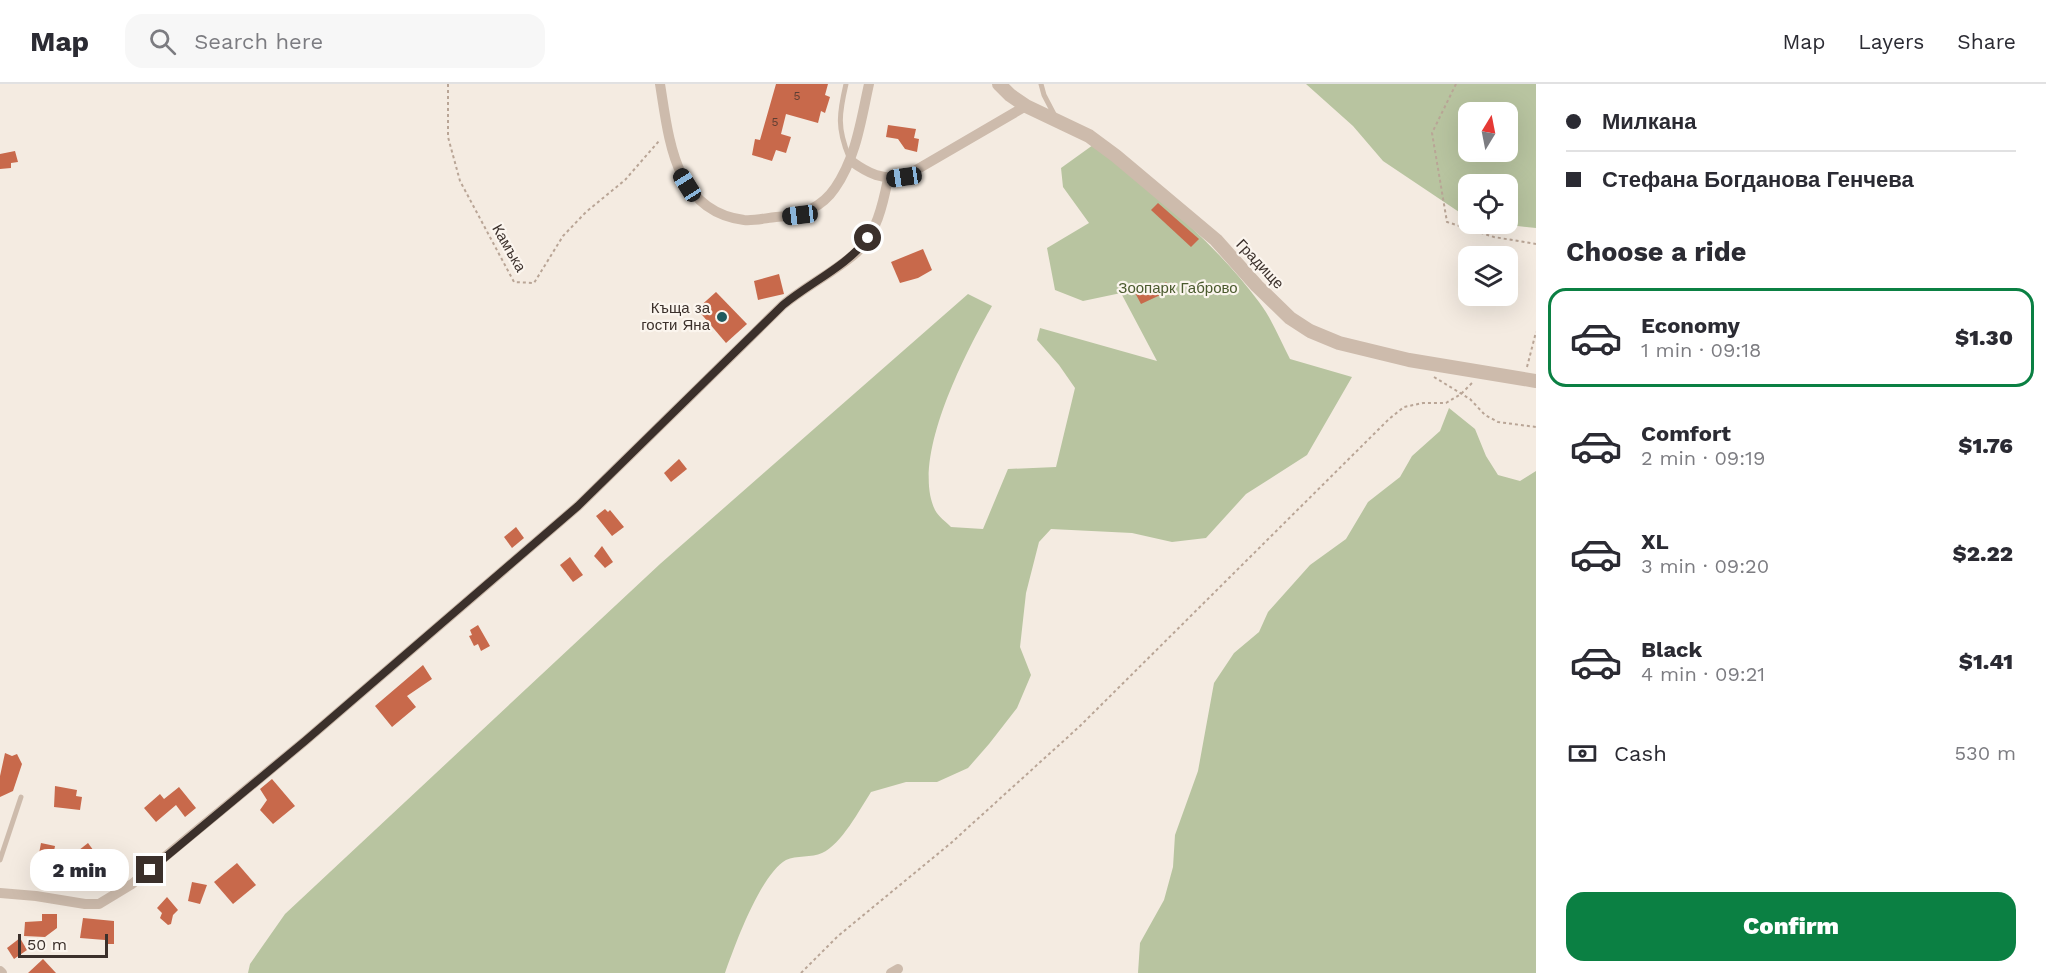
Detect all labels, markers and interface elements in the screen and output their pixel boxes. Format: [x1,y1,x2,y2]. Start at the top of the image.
search box [125,14,545,68]
text: Map [30,25,89,58]
icon: search [146,25,179,58]
text: Search here [194,29,323,54]
text: Map [1782,29,1825,54]
text: Layers [1858,29,1924,54]
text: Share [1957,29,2016,54]
house number: 5 [794,89,801,103]
north arrow [1458,102,1518,162]
map controls [1458,102,1518,306]
text: Милкана [1602,109,1697,134]
house number: 5 [772,115,779,129]
car [670,165,704,205]
car [885,166,923,188]
text: Стефана Богданова Генчева [1602,167,1914,192]
button: locate [1458,174,1518,234]
car [781,204,819,226]
street label: Камъка [488,221,530,276]
route start [854,224,881,251]
street label: Градище [1232,235,1288,293]
text: Choose a ride [1566,236,1746,268]
button: layers [1458,246,1518,306]
park label: Зоопарк Габрово [1118,279,1238,297]
place label: Къща за гости Яна [641,299,711,334]
marker: Къща за гости Яна [715,310,729,324]
icon: car [1569,311,1623,365]
text: Economy [1641,313,1740,338]
text: $1.30 [1955,325,2013,350]
text: 1 min · 09:18 [1641,338,1761,362]
icon: car [1569,419,1623,473]
text: Comfort [1641,421,1731,446]
text: $1.76 [1958,433,2013,458]
text: 2 min · 09:19 [1641,446,1765,470]
icon: car [1569,527,1623,581]
text: XL [1641,529,1669,554]
text: $2.22 [1953,541,2013,566]
text: 3 min · 09:20 [1641,554,1769,578]
icon: car [1569,635,1623,689]
text: Black [1641,637,1702,662]
text: $1.41 [1959,649,2013,674]
text: 4 min · 09:21 [1641,662,1765,686]
icon: cash [1566,737,1599,770]
text: Cash [1614,741,1667,766]
text: 530 m [1954,741,2016,765]
callout: 2 min [30,849,129,891]
route end [136,856,163,883]
text: 2 min [52,858,107,882]
button: Confirm [1566,892,2016,961]
scale bar [18,931,108,958]
text: 50 m [27,935,67,954]

